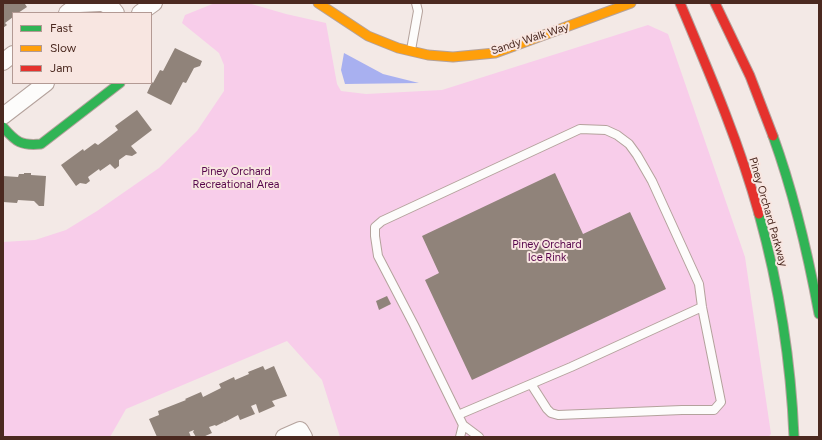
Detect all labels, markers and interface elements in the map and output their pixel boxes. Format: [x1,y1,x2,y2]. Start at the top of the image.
legend [12,12,152,84]
street label: Sandy Walk Way [489,20,571,58]
text: Fast [50,21,73,35]
text: Slow [50,41,76,55]
text: Jam [50,61,73,75]
street label: Piney Orchard Parkway [746,156,790,268]
park label: Piney Orchard Recreational Area [193,165,279,191]
park label: Piney Orchard Ice Rink [512,238,582,264]

